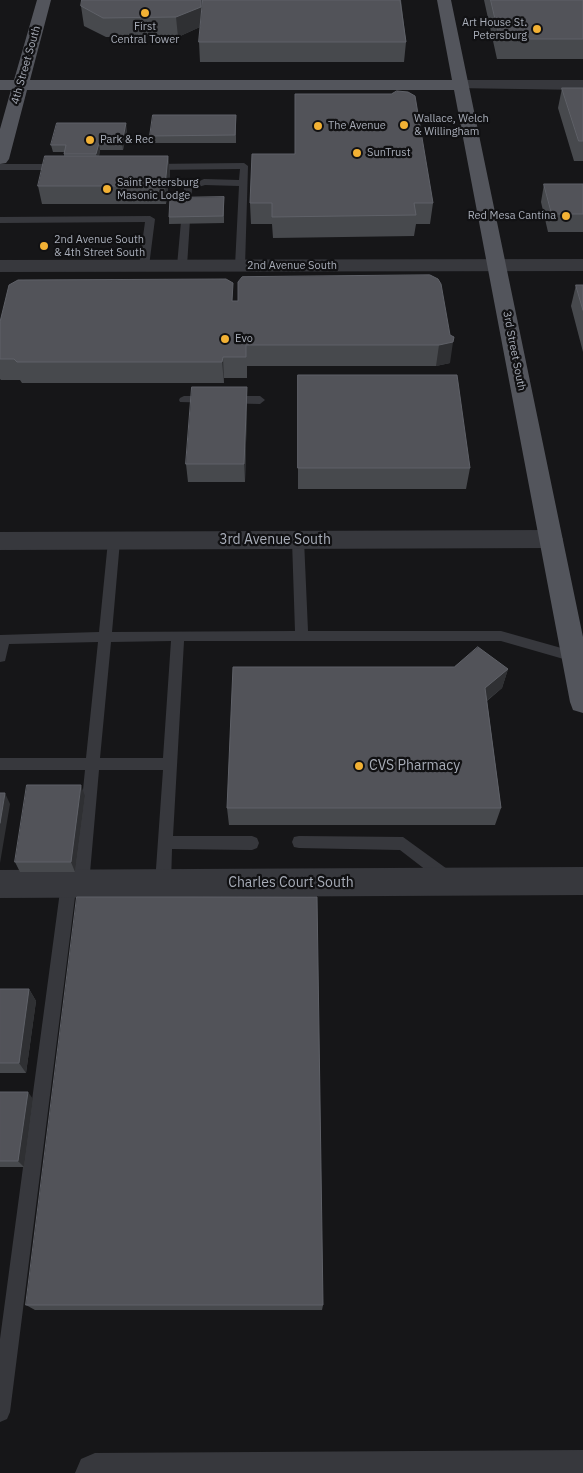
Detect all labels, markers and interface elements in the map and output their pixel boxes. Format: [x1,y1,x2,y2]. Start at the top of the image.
marker: First Central Tower [139,7,151,19]
place label: Art House St. Petersburg [462,16,527,42]
place label: First Central Tower [111,20,179,46]
marker: Art House St. Petersburg [531,23,543,35]
street label: 4th Street South [8,24,44,106]
place label: Wallace, Welch & Willingham [414,112,489,138]
place label: The Avenue [328,119,386,133]
marker: Wallace, Welch & Willingham [398,119,410,131]
marker: The Avenue [312,120,324,132]
place label: Park & Rec [100,133,154,147]
marker: Park & Rec [84,134,96,146]
place label: SunTrust [367,146,411,160]
marker: SunTrust [351,147,363,159]
place label: Saint Petersburg Masonic Lodge [117,176,199,202]
marker: Saint Petersburg Masonic Lodge [101,183,113,195]
place label: Red Mesa Cantina [468,209,556,223]
marker: Red Mesa Cantina [560,210,572,222]
place label: 2nd Avenue South & 4th Street South [54,233,145,259]
marker: 2nd Avenue South & 4th Street South [38,240,50,252]
street label: 2nd Avenue South [247,259,337,273]
street label: 3rd Street South [500,310,528,392]
place label: Evo [235,332,253,346]
marker: Evo [219,333,231,345]
street label: 3rd Avenue South [219,532,331,548]
place label: CVS Pharmacy [369,758,460,774]
marker: CVS Pharmacy [353,760,365,772]
street label: Charles Court South [228,875,354,891]

